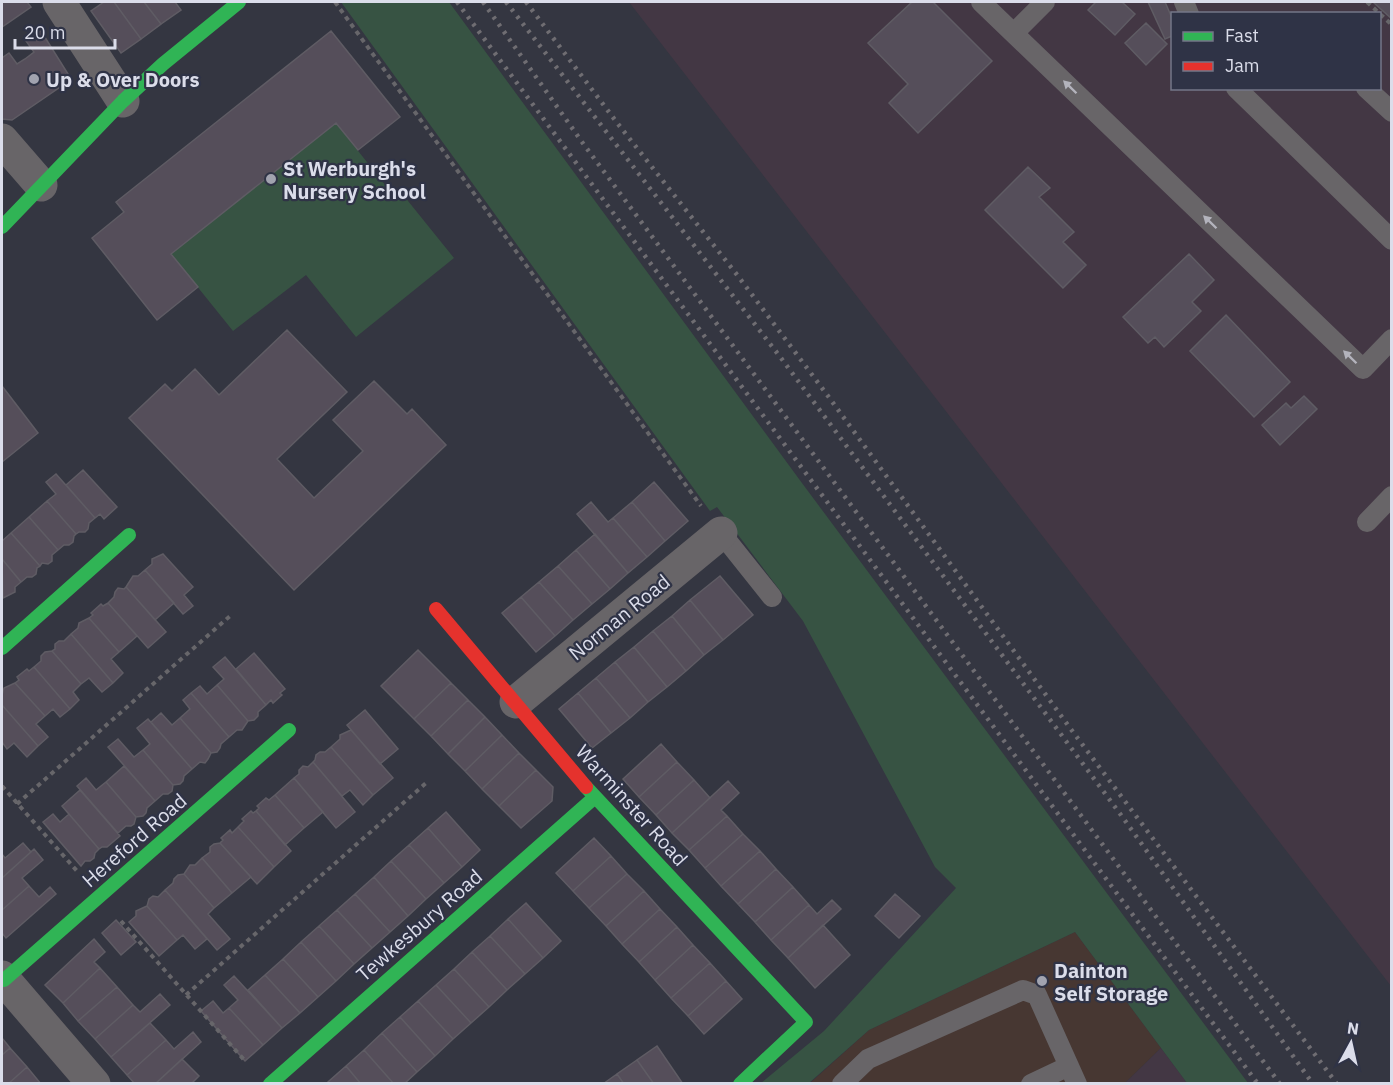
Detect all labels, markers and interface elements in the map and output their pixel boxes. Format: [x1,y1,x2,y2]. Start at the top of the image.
scale bar [15,12,116,50]
legend [1171,12,1381,90]
text: 20 m [24,21,66,44]
text: Fast [1225,24,1259,47]
text: Jam [1225,54,1260,77]
place label: Up & Over Doors [46,66,199,93]
marker: Up & Over Doors [27,72,41,86]
one-way arrow [1063,80,1077,94]
place label: St Werburgh's Nursery School [283,155,426,205]
marker: St Werburgh's Nursery School [264,172,278,186]
one-way arrow [1203,216,1218,229]
one-way arrow [1343,350,1358,364]
street label: Norman Road [563,568,675,666]
street label: Warminster Road [570,738,694,872]
street label: Hereford Road [76,787,192,893]
street label: Tewkesbury Road [350,863,488,987]
place label: Dainton Self Storage [1054,957,1168,1007]
marker: Dainton Self Storage [1035,974,1049,988]
north arrow [1321,1013,1381,1073]
text: N [1346,1017,1360,1039]

